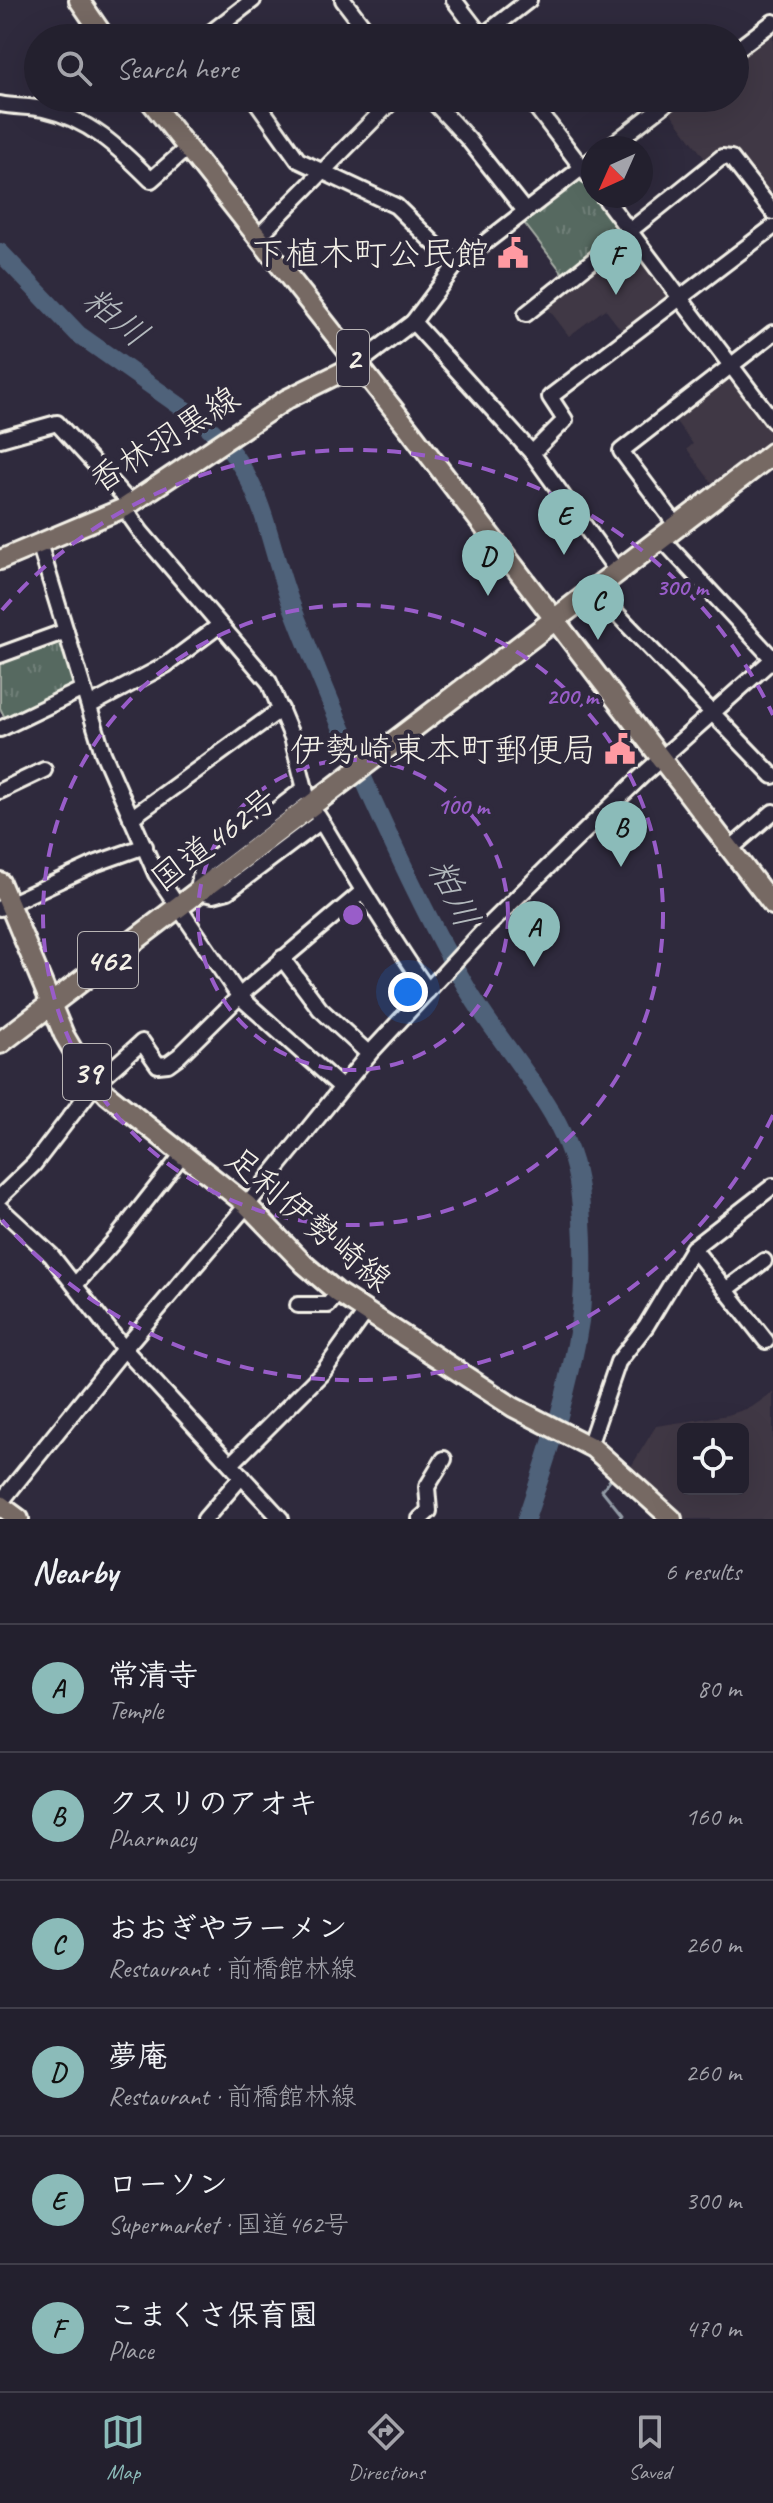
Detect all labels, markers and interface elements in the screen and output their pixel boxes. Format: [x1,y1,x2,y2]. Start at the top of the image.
search box [24,24,749,112]
icon: search [52,46,96,90]
text: Search here [116,49,238,87]
north arrow [581,136,653,208]
pin: F [590,229,642,295]
place label: 下植木町公民館 [251,232,489,275]
public building icon: 下植木町公民館 [496,236,530,270]
water label: 粕川 [74,276,158,358]
road number: 2 [337,330,369,386]
street label: 香林羽黒線 [81,376,247,502]
pin: E [538,489,590,555]
pin: D [462,530,514,596]
text: 300 m [656,572,710,602]
pin: C [572,574,624,640]
text: 200 m [546,681,600,711]
place label: 伊勢崎東本町郵便局 [290,728,596,771]
public building icon: 伊勢崎東本町郵便局 [603,732,637,766]
street label: 国道462号 [142,777,286,901]
text: 100 m [437,791,491,821]
pin: B [595,801,647,867]
water label: 粕川 [418,851,490,935]
centre of rings [339,901,367,929]
pin: A [508,901,560,967]
road number: 462 [78,932,138,988]
your location [388,972,428,1012]
road number: 39 [63,1044,111,1100]
street label: 足利伊勢崎線 [217,1137,401,1301]
map controls [677,1423,749,1495]
button: locate [677,1423,749,1495]
text: Nearby [32,1550,118,1593]
text: 6 results [665,1555,741,1588]
text: 常清寺 [108,1656,198,1694]
text: A [51,1672,65,1705]
text: 80 m [697,1672,741,1705]
text: Temple [108,1694,163,1727]
text: クスリのアオキ [108,1784,318,1822]
text: B [51,1800,65,1833]
text: 160 m [685,1800,741,1833]
text: Pharmacy [108,1822,196,1855]
text: おおぎやラーメン [108,1909,347,1947]
text: C [52,1928,64,1961]
text: 260 m [685,1928,741,1961]
text: Restaurant · 前橋館林線 [108,1952,356,1985]
text: 夢庵 [108,2037,168,2075]
text: D [50,2056,66,2089]
text: 260 m [685,2056,741,2089]
text: Restaurant · 前橋館林線 [108,2080,356,2113]
text: ローソン [108,2165,228,2203]
text: E [51,2184,65,2217]
text: 300 m [685,2184,741,2217]
text: Supermarket · 国道462号 [108,2208,349,2241]
text: こまくさ保育園 [108,2296,318,2334]
text: F [52,2312,64,2345]
text: 470 m [685,2312,741,2345]
text: Place [108,2334,154,2367]
tab: Map [101,2410,145,2486]
tab: Directions [348,2410,425,2486]
tab: Saved [628,2410,672,2486]

